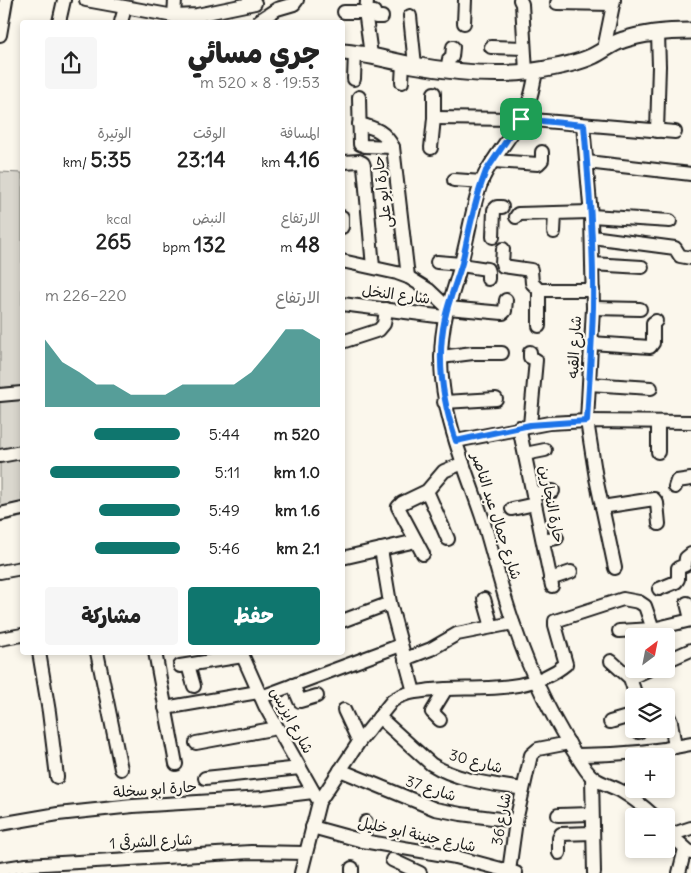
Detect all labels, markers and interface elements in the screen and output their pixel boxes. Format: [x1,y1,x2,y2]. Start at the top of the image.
text: جري مسائي [188,35,320,71]
button: share [45,37,97,89]
text: 19:53 · 8 × 520 m [200,72,320,92]
pin [500,98,542,140]
icon: arrive [507,105,535,133]
text: الوتيرة [98,124,131,142]
text: الوقت [193,124,226,142]
text: المسافة [280,124,320,142]
text: 5:35 [91,146,131,173]
text: 23:14 [177,146,226,173]
text: 4.16 [284,146,320,173]
text: /km [63,153,91,171]
text: km [261,153,284,171]
street label: حارة ابو على [368,155,397,229]
text: النبض [192,209,226,227]
text: الارتفاع [281,209,320,227]
text: kcal [106,210,131,228]
text: 265 [96,228,131,255]
text: 132 [194,231,226,258]
text: 48 [296,231,320,258]
text: bpm [163,238,194,256]
text: m [280,238,296,256]
street label: شارع النخل [361,280,431,309]
text: 220–226 m [45,285,127,305]
text: الارتفاع [275,287,320,307]
street label: شارع القبه [563,315,586,379]
text: 5:44 [209,424,240,444]
text: 520 m [274,424,320,444]
street label: شارع جمال عبد الناصر [466,449,526,582]
text: 5:11 [214,462,240,482]
text: 1.0 km [274,462,320,482]
street label: حارة النجارين [535,464,569,544]
text: 5:49 [209,500,240,520]
text: 1.6 km [275,500,320,520]
text: 5:46 [209,538,240,558]
text: 2.1 km [276,538,320,558]
button: مشاركة [45,587,178,645]
button: حفظ [188,587,320,645]
north arrow [625,628,675,678]
map controls [625,628,675,858]
street label: شارع ايزيس [265,683,318,757]
button: layers [625,688,675,738]
street label: شارع 30 [447,745,505,778]
button: + [625,748,675,798]
street label: شارع 37 [403,771,459,806]
street label: حارة ابو سخلة [113,777,197,801]
street label: شارع 36 [487,791,516,847]
button: − [625,808,675,858]
street label: شارع جنينة ابو خليل [356,812,478,857]
street label: شارع الشرقى 1 [109,828,193,854]

